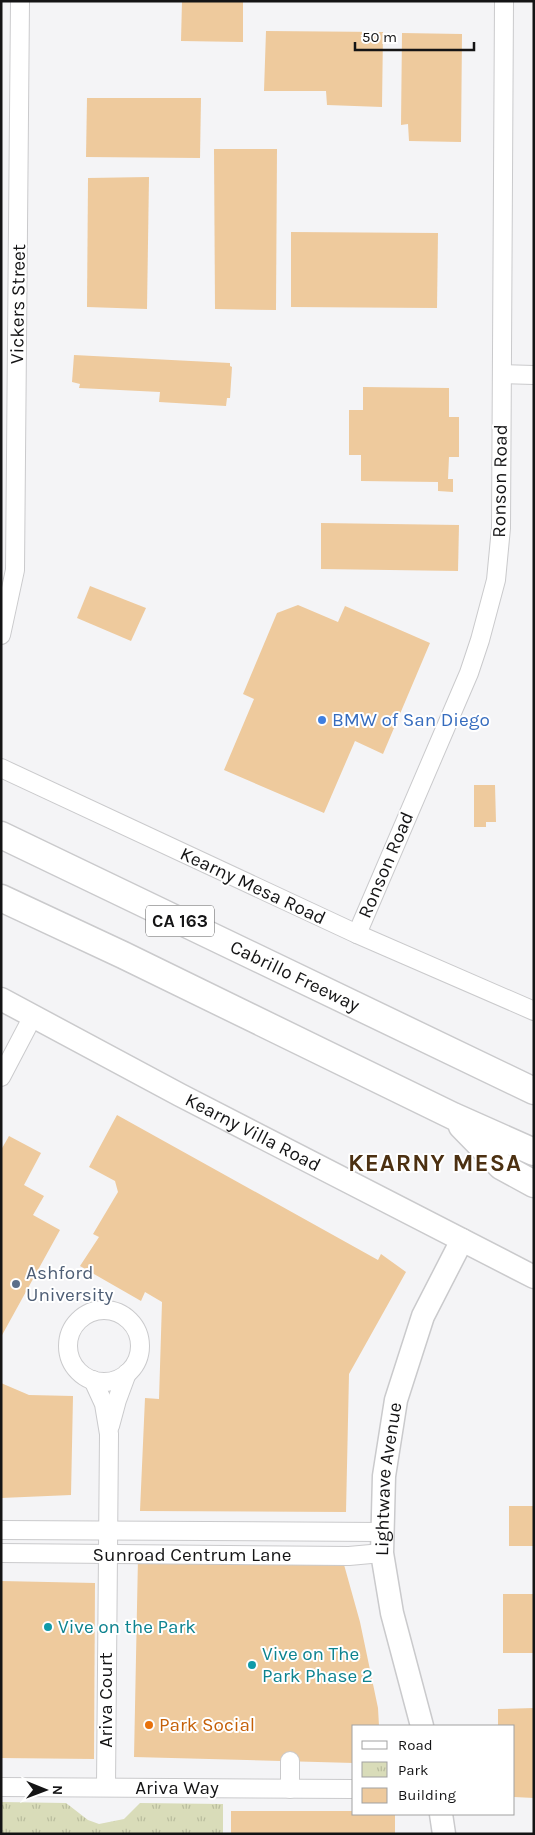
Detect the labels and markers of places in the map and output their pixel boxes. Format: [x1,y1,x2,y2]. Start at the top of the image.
place label: BMW of San Diego [332,709,490,731]
marker: BMW of San Diego [316,714,328,726]
place label: Ashford University [26,1262,113,1306]
marker: Ashford University [10,1278,22,1290]
place label: Vive on the Park [58,1616,196,1638]
marker: Vive on the Park [42,1621,54,1633]
place label: Vive on The Park Phase 2 [262,1643,373,1687]
marker: Vive on The Park Phase 2 [246,1659,258,1671]
place label: Park Social [159,1714,255,1736]
marker: Park Social [143,1719,155,1731]

